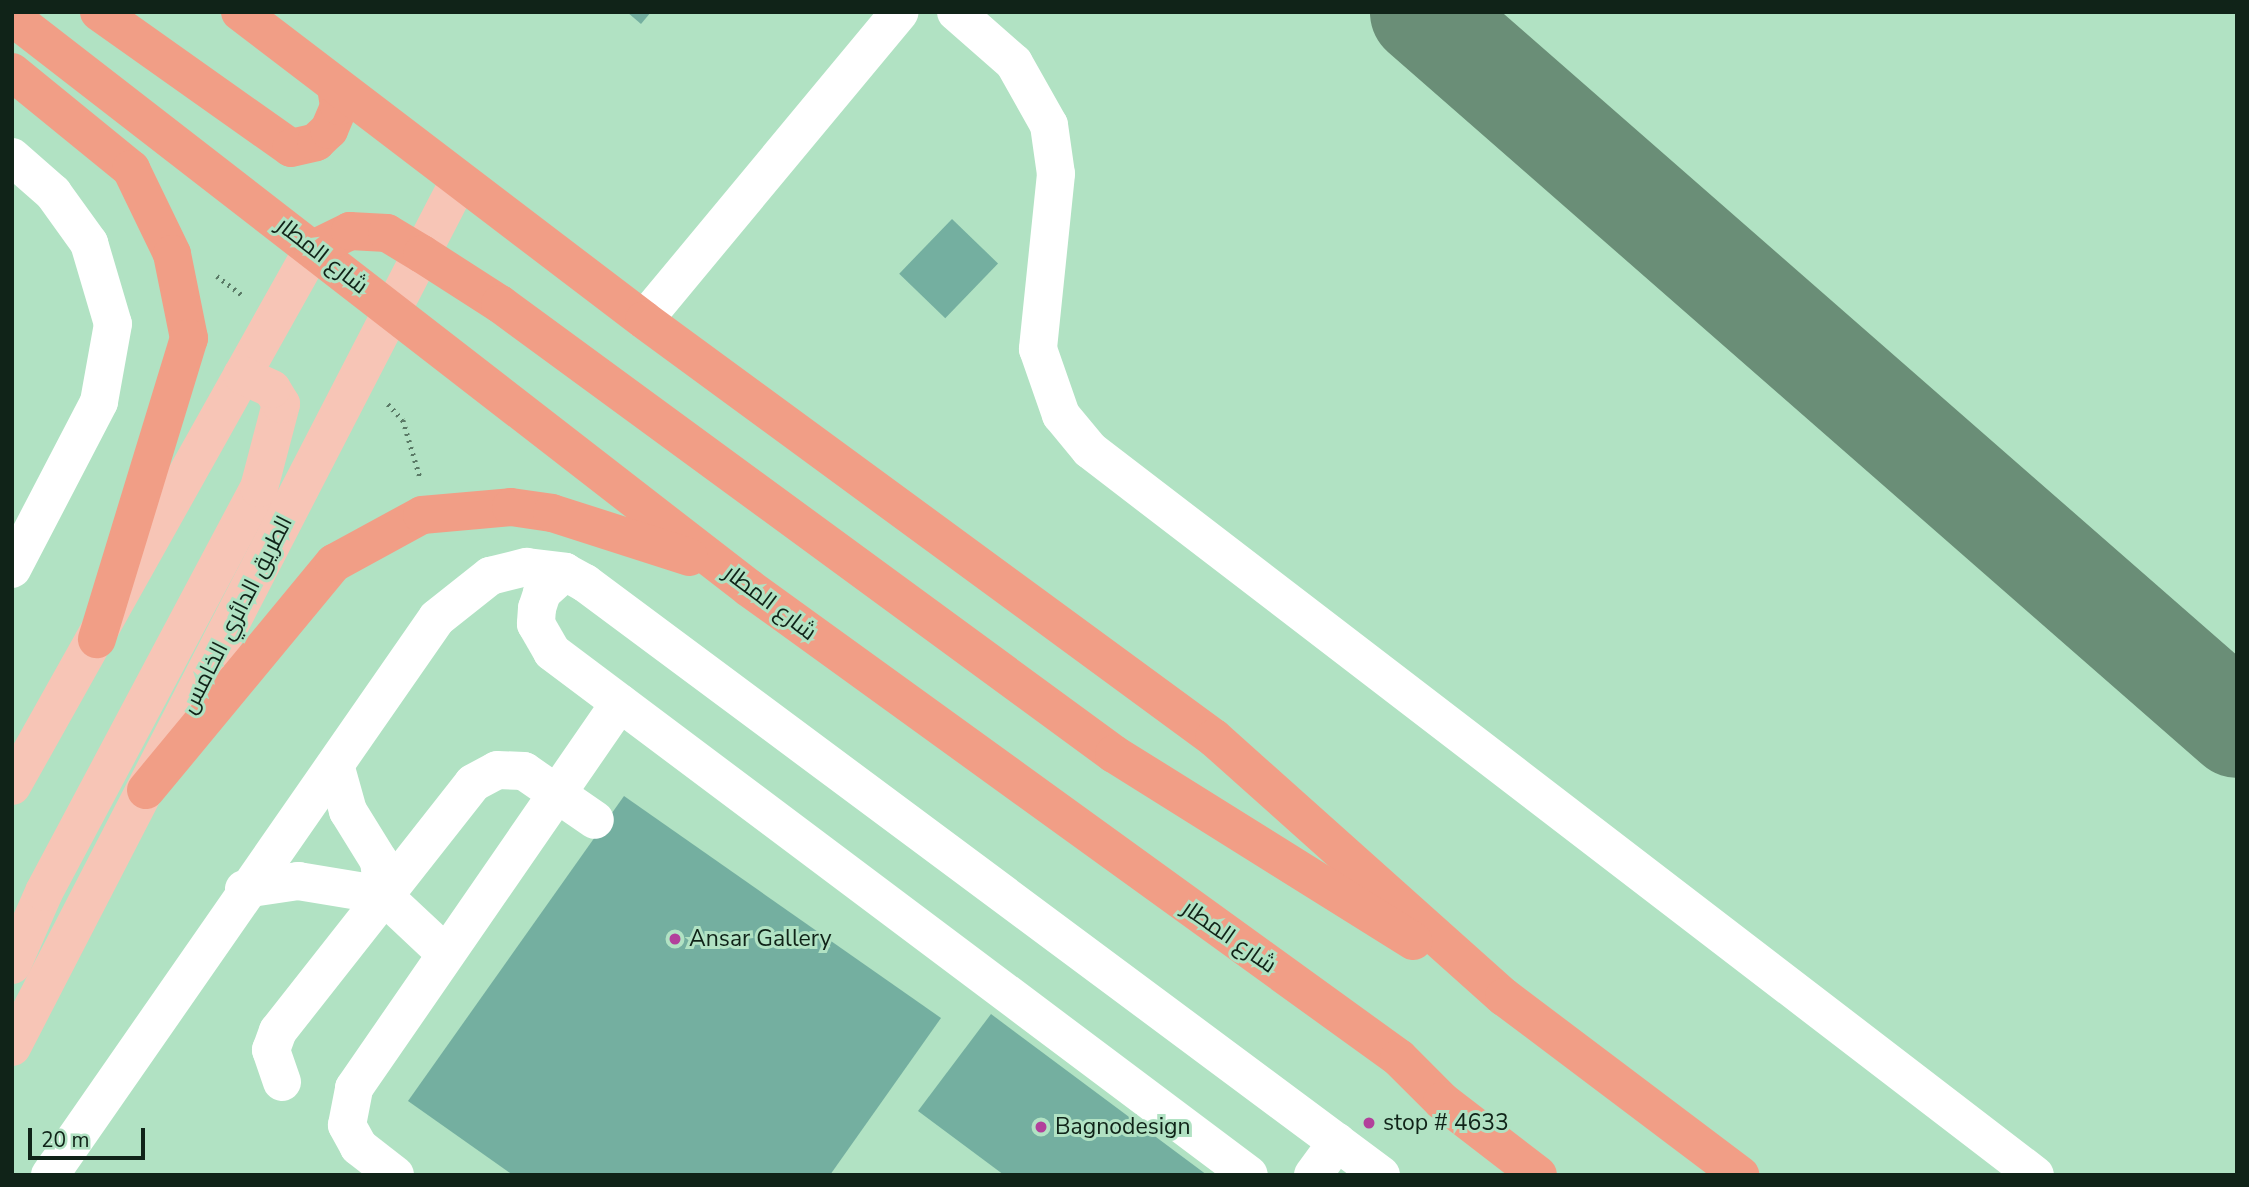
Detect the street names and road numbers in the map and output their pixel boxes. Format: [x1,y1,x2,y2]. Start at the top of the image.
street label: شارع المطار [271,212,373,300]
street label: الطريق الدائري الخامس [175,511,299,719]
street label: شارع المطار [718,559,822,647]
street label: شارع المطار [1177,895,1281,979]

